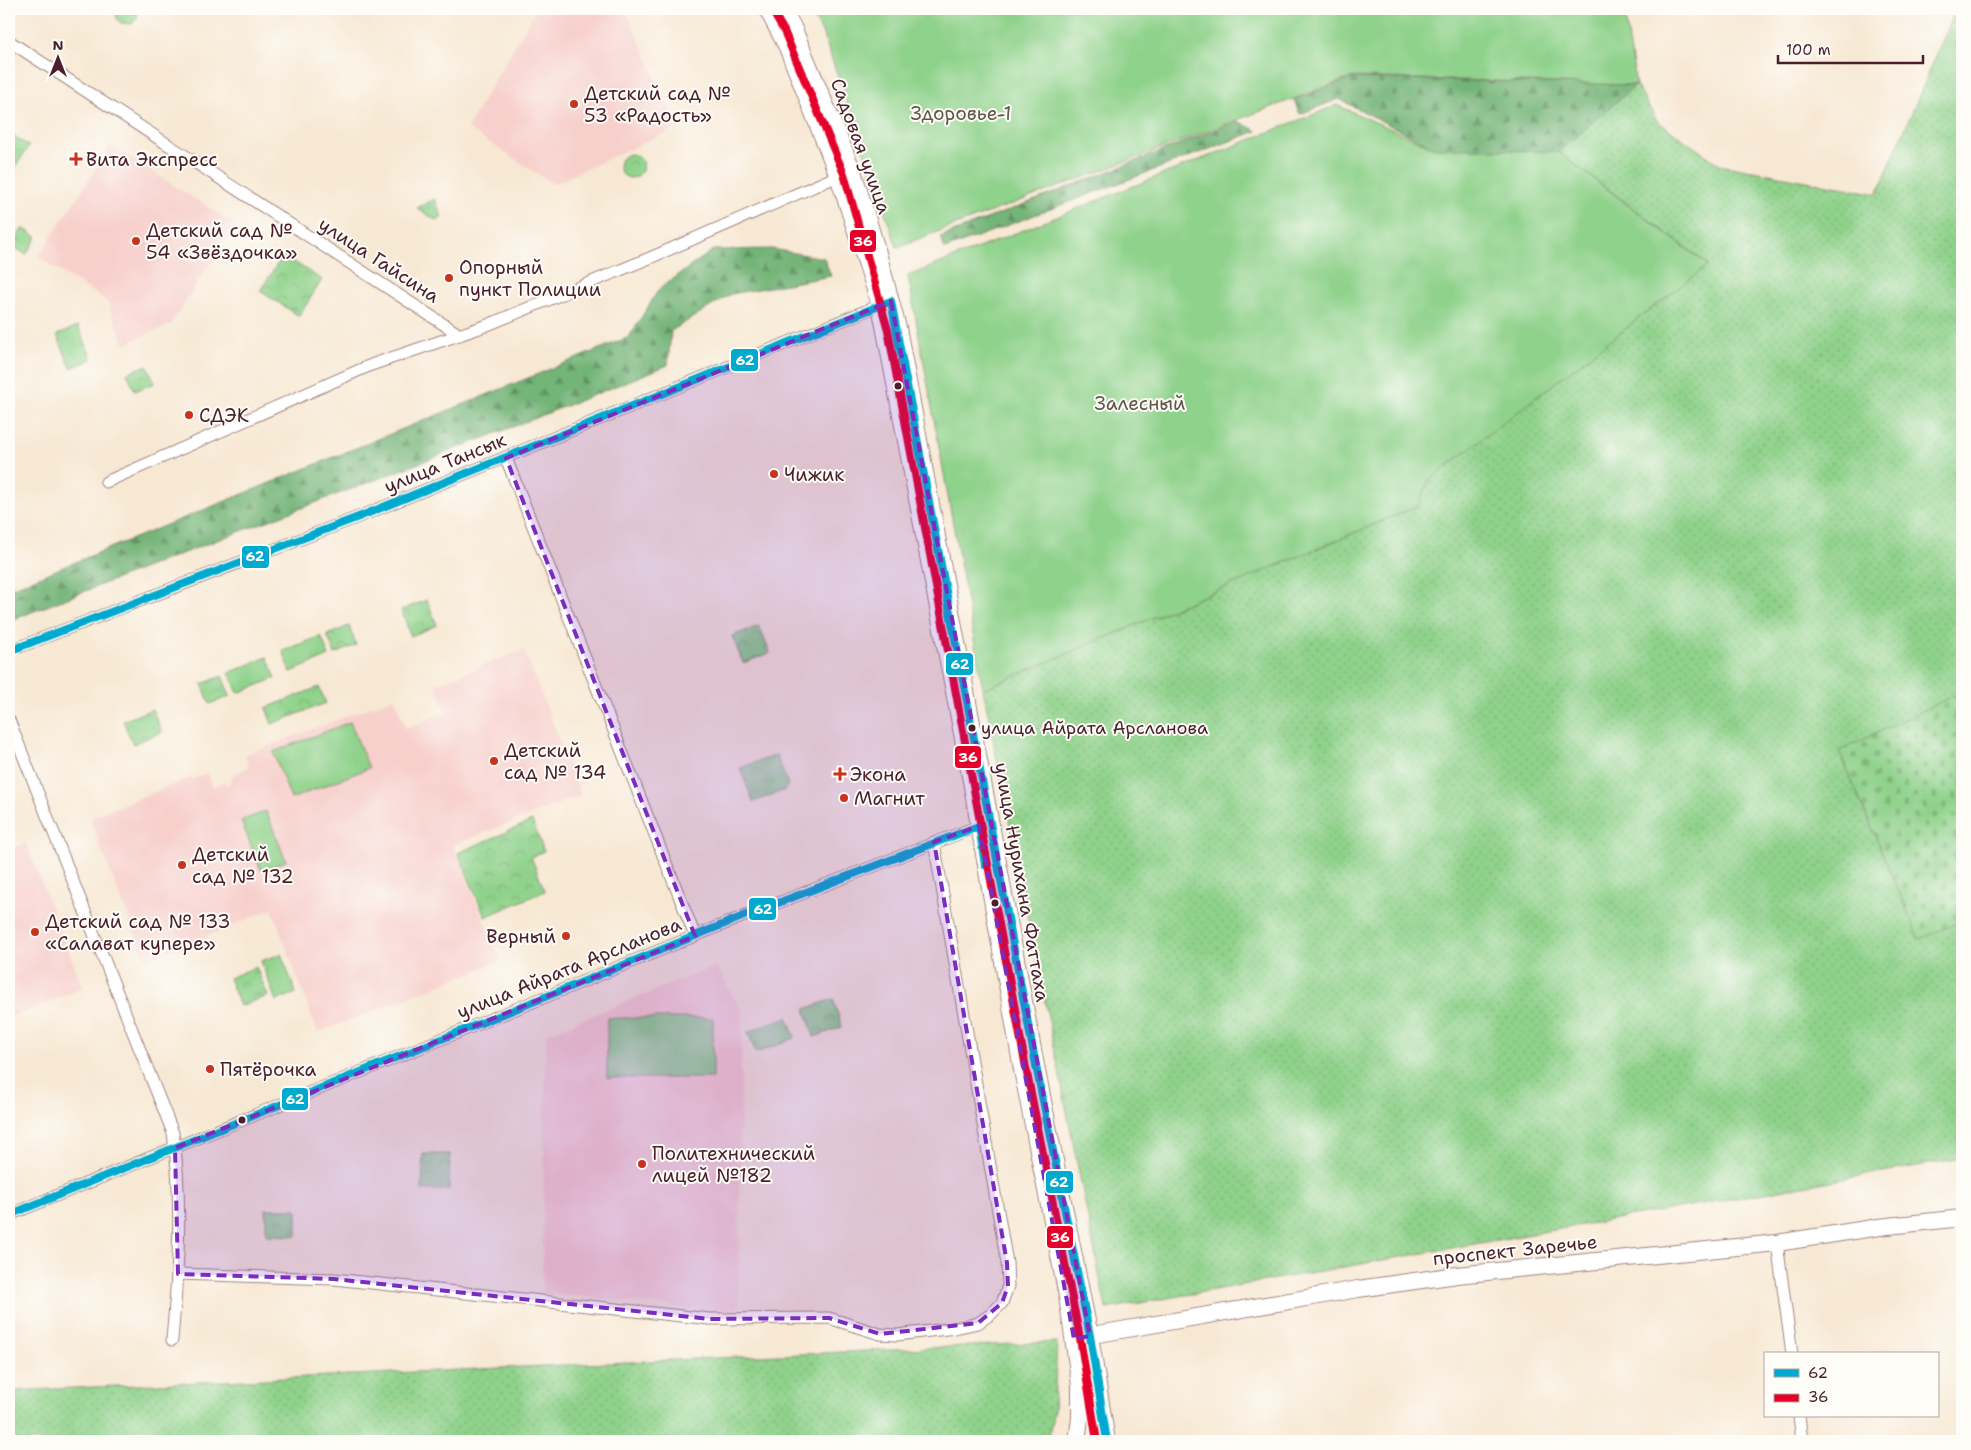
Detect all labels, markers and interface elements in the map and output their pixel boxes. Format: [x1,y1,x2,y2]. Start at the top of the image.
north arrow [32,32,82,82]
scale bar [1778,32,1924,64]
text: N [52,36,64,54]
text: 100 m [1786,40,1831,60]
street label: Садовая улица [825,75,897,218]
place label: Детский сад № 53 «Радость» [584,81,731,128]
marker: Детский сад № 53 «Радость» [568,98,580,110]
park label: Здоровье-1 [910,101,1012,126]
place label: Вита Экспресс [86,147,218,172]
marker: Вита Экспресс [70,153,82,165]
street label: улица Гайсина [314,212,444,309]
place label: Детский сад № 54 «Звёздочка» [146,218,297,265]
line badge: 36 [849,229,877,253]
text: 36 [853,232,873,250]
marker: Детский сад № 54 «Звёздочка» [130,235,142,247]
place label: Опорный пункт Полиции [459,255,601,302]
marker: Опорный пункт Полиции [443,272,455,284]
line badge: 62 [730,348,759,372]
text: 62 [735,351,755,369]
unlabelled marker [893,381,903,391]
park label: Залесный [1094,391,1186,416]
place label: СДЭК [199,403,249,428]
marker: СДЭК [183,409,195,421]
street label: улица Тансык [380,427,510,499]
place label: Чижик [784,462,844,487]
marker: Чижик [768,468,780,480]
line badge: 62 [241,545,270,569]
text: 62 [245,547,265,565]
line badge: 62 [945,652,974,676]
text: 62 [950,655,970,673]
place label: улица Айрата Арсланова [981,716,1208,740]
marker: улица Айрата Арсланова [967,723,977,733]
place label: Детский сад № 134 [504,738,606,785]
line badge: 36 [954,745,982,769]
text: 36 [958,748,978,766]
marker: Детский сад № 134 [488,755,500,767]
street label: улица Нурихана Фаттаха [989,760,1055,1004]
place label: Экона [850,762,906,787]
marker: Экона [834,768,846,780]
place label: Магнит [854,786,925,811]
marker: Магнит [838,792,850,804]
place label: Детский сад № 132 [192,842,294,889]
marker: Детский сад № 132 [176,859,188,871]
line badge: 62 [748,897,777,921]
unlabelled marker [990,898,1000,908]
text: 62 [753,900,773,918]
place label: Детский сад № 133 «Салават купере» [45,909,230,956]
street label: улица Айрата Арсланова [453,911,685,1025]
place label: Верный [486,924,556,949]
marker: Детский сад № 133 «Салават купере» [29,926,41,938]
marker: Верный [560,930,572,942]
place label: Пятёрочка [220,1057,316,1082]
marker: Пятёрочка [204,1063,216,1075]
line badge: 62 [281,1087,309,1111]
text: 62 [285,1090,305,1108]
unlabelled marker [237,1115,247,1125]
place label: Политехнический лицей №182 [652,1141,815,1188]
marker: Политехнический лицей №182 [636,1158,648,1170]
line badge: 62 [1045,1170,1074,1194]
text: 62 [1049,1173,1069,1191]
line badge: 36 [1046,1225,1074,1249]
text: 36 [1050,1228,1070,1246]
street label: проспект Заречье [1432,1229,1598,1271]
legend [1764,1352,1938,1418]
text: 62 [1808,1363,1828,1383]
text: 36 [1808,1387,1829,1407]

